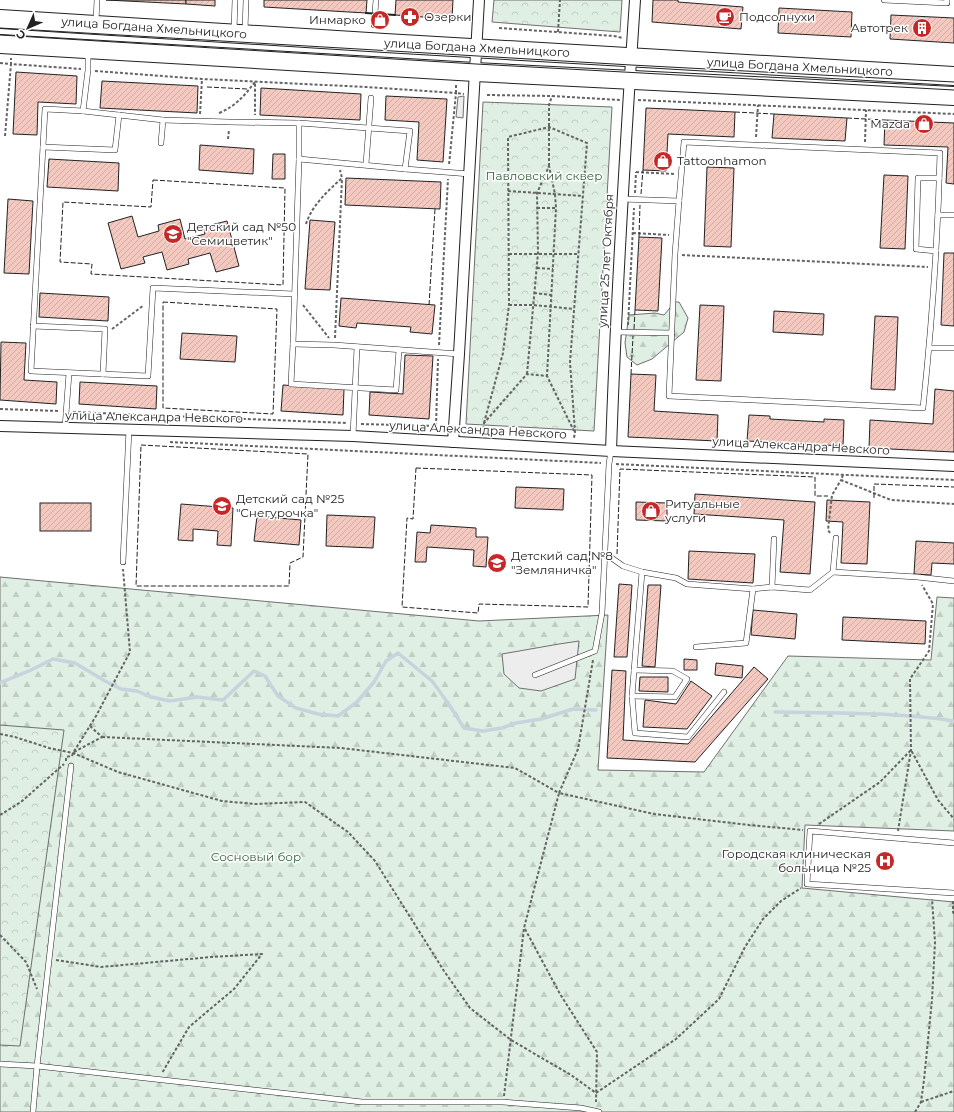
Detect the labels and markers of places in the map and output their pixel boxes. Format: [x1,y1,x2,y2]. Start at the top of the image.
pharmacy icon: Озерки [399,6,421,28]
cafe icon: Подсолнухи [714,6,736,28]
shop icon: Инмарко [369,9,391,31]
place label: Озерки [424,9,472,24]
place label: Подсолнухи [739,9,815,24]
place label: Инмарко [309,12,366,27]
building icon: Автотрек [911,17,933,39]
place label: Автотрек [851,20,908,35]
shop icon: Mazda [913,113,935,135]
place label: Mazda [870,116,910,131]
shop icon: Tattoonhamon [652,150,674,172]
place label: Tattoonhamon [677,153,767,168]
place label: Детский сад №50 "Семицветик" [187,219,296,248]
school or university icon: Детский сад №50 "Семицветик" [162,223,184,245]
place label: Детский сад №25 "Снегурочка" [236,491,344,520]
school or university icon: Детский сад №25 "Снегурочка" [211,495,233,517]
place label: Ритуальные услуги [664,496,740,525]
shop icon: Ритуальные услуги [640,500,662,522]
place label: Детский сад №8 "Земляничка" [511,548,613,577]
school or university icon: Детский сад №8 "Земляничка" [486,552,508,574]
place label: Городская клиническая больница №25 [722,846,871,875]
hospital icon: Городская клиническая больница №25 [874,850,896,872]

